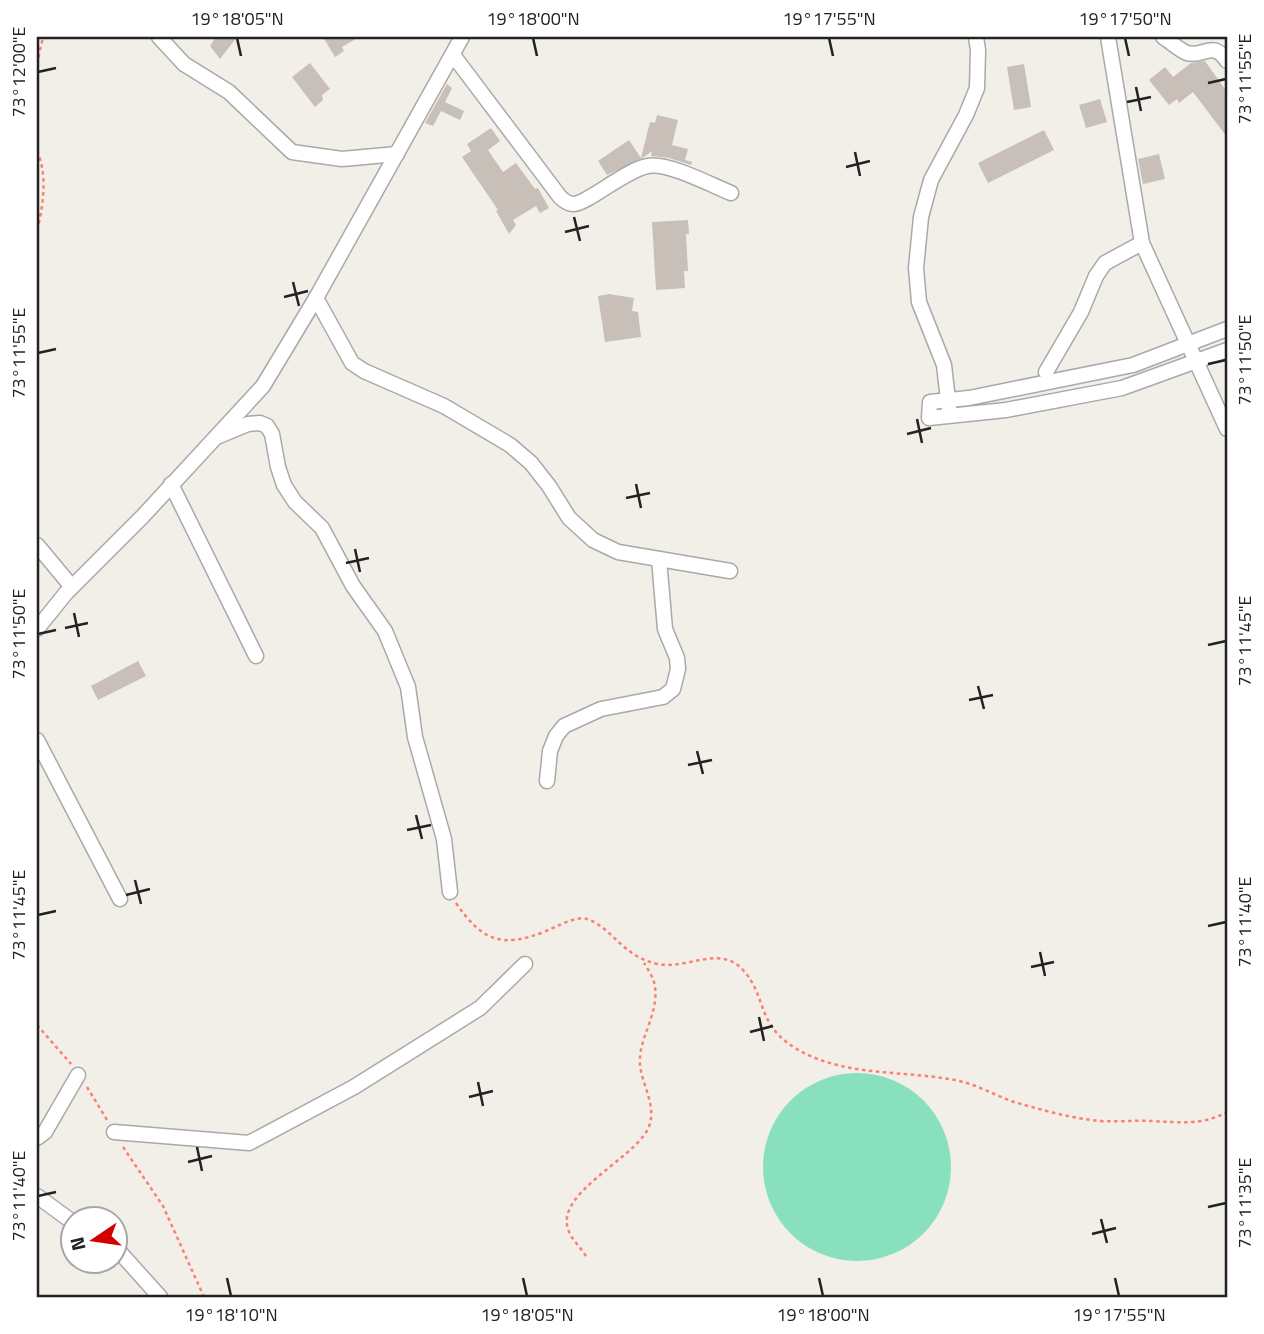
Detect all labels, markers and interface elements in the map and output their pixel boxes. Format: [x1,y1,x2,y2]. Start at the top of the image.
text: 19°18'05"N [190,5,284,32]
text: 19°18'00"N [486,5,580,32]
text: 19°17'55"N [782,5,876,32]
text: 19°17'50"N [1078,5,1172,32]
text: 73°12'00"E [5,26,32,117]
text: 73°11'55"E [1231,33,1258,124]
text: 73°11'55"E [5,307,32,398]
text: 73°11'50"E [1231,314,1258,405]
text: 73°11'50"E [5,588,32,679]
text: 73°11'45"E [1231,595,1258,686]
text: 73°11'45"E [5,869,32,960]
text: 73°11'40"E [1231,876,1258,967]
text: 73°11'40"E [5,1150,32,1241]
text: 73°11'35"E [1231,1157,1258,1248]
north arrow [60,1204,130,1274]
text: N [61,1234,93,1254]
text: 19°18'10"N [184,1301,278,1328]
text: 19°18'05"N [480,1301,574,1328]
text: 19°18'00"N [776,1301,870,1328]
text: 19°17'55"N [1072,1301,1166,1328]

